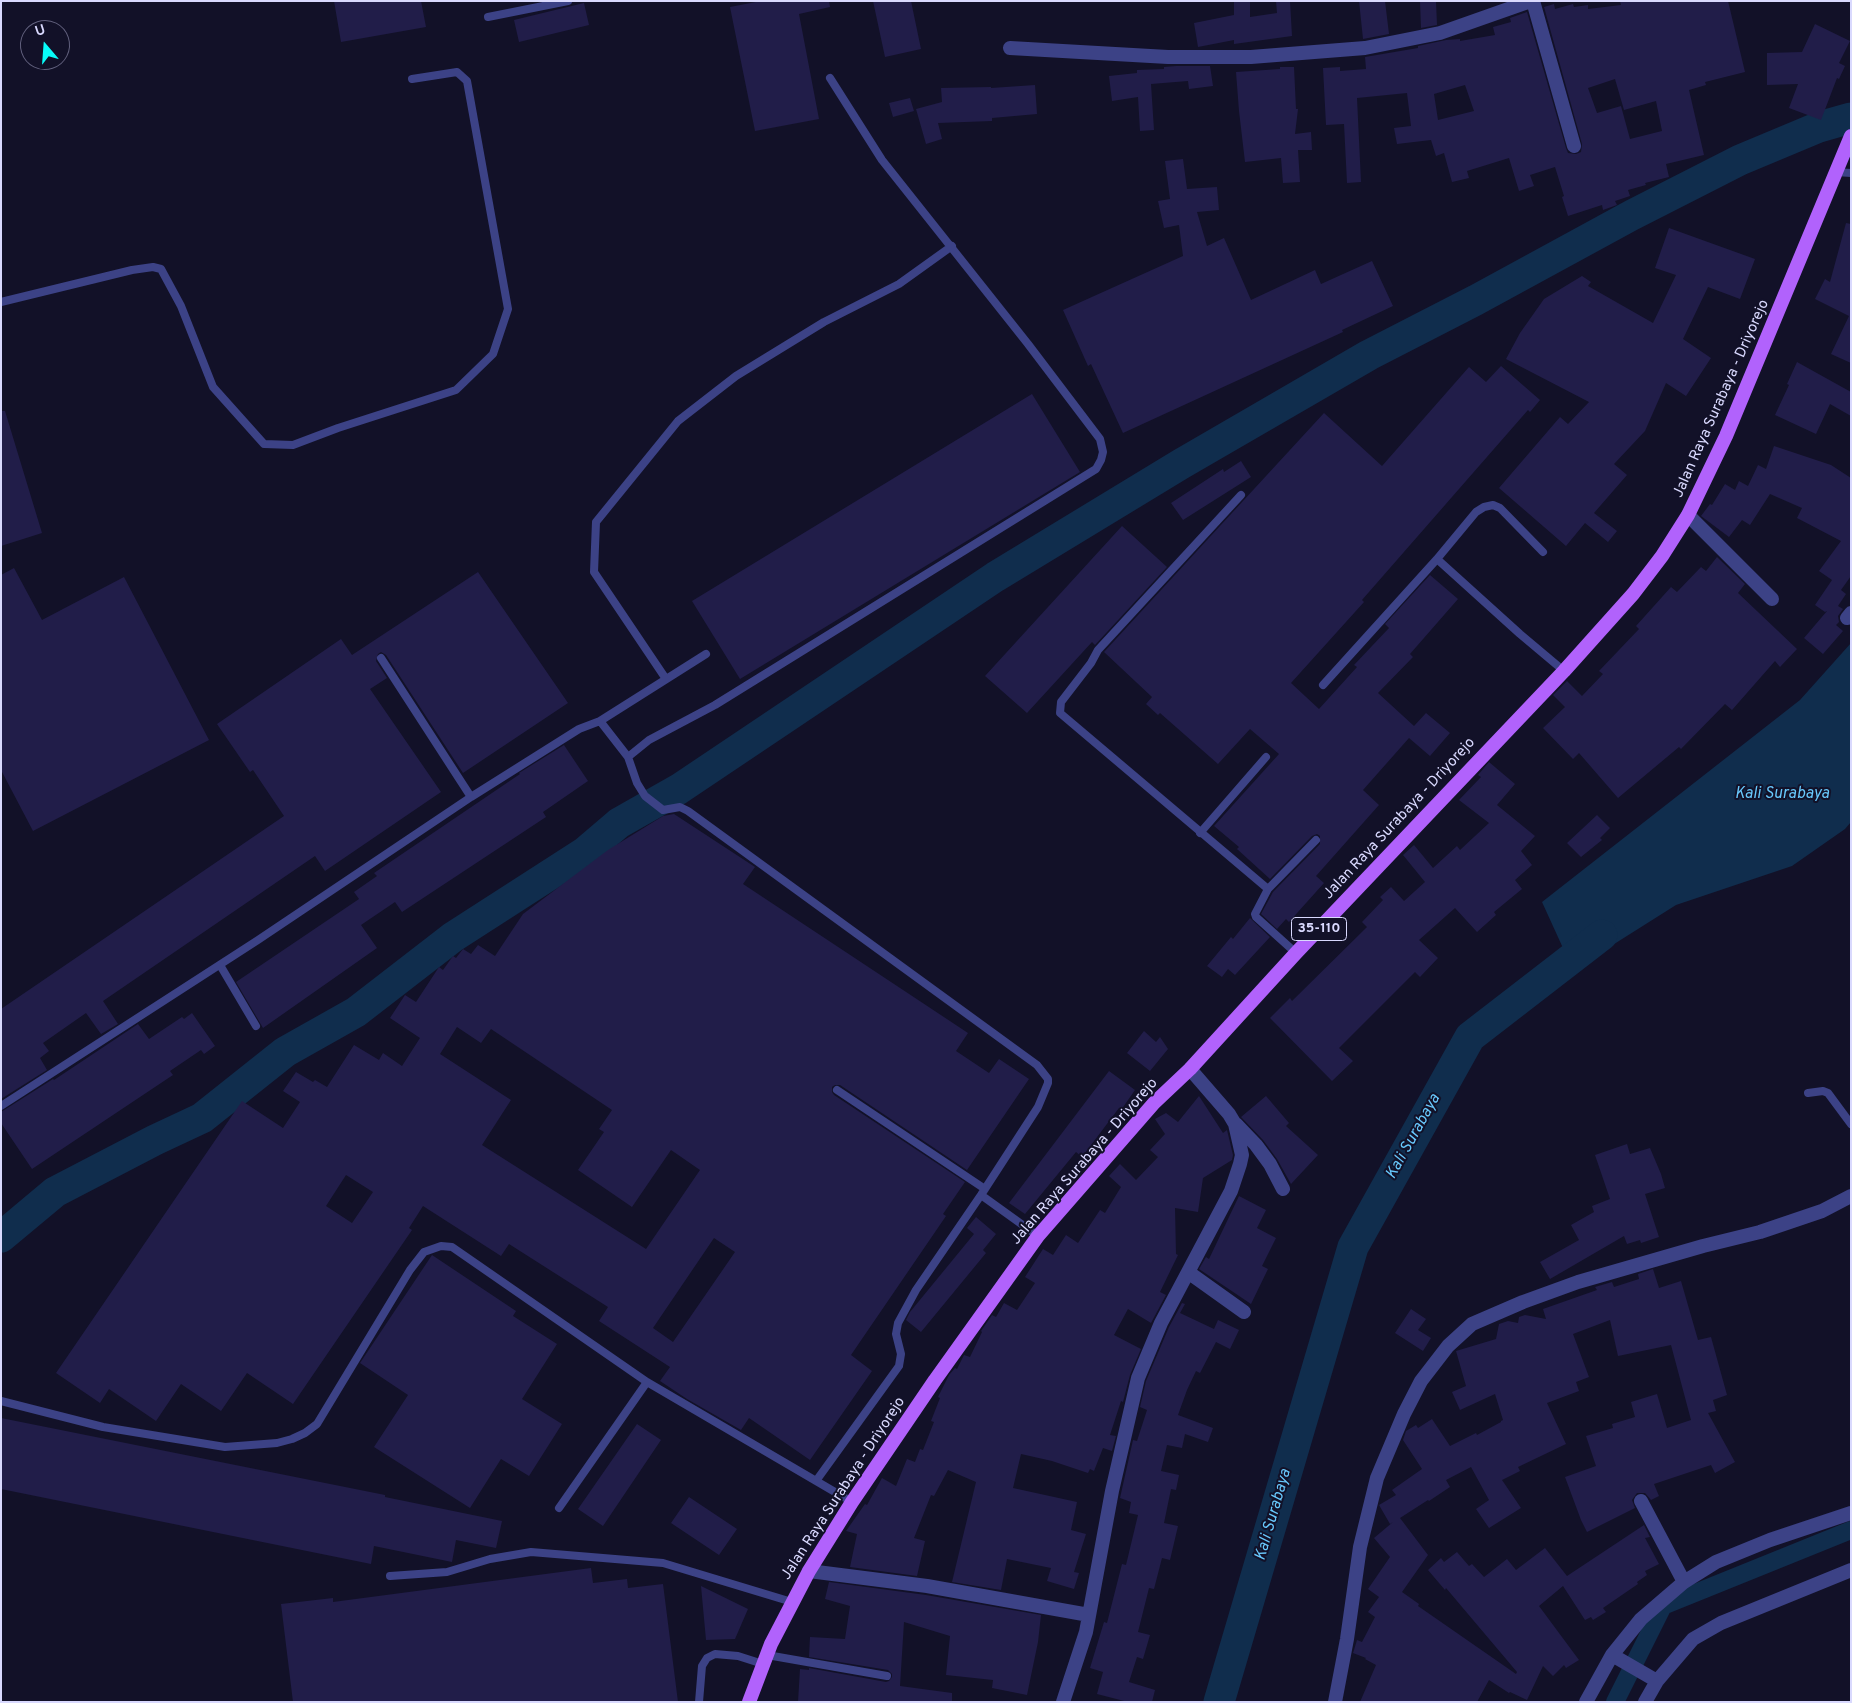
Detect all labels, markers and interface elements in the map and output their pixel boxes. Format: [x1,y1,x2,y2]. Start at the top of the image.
north arrow [20,20,70,70]
text: U [33,22,48,41]
street label: Jalan Raya Surabaya - Driyorejo [1670,297,1774,501]
street label: Jalan Raya Surabaya - Driyorejo [1320,734,1480,904]
water label: Kali Surabaya [1735,785,1829,805]
road number: 35-110 [1292,918,1346,941]
street label: Jalan Raya Surabaya - Driyorejo [1008,1075,1162,1249]
water label: Kali Surabaya [1383,1091,1445,1183]
street label: Jalan Raya Surabaya - Driyorejo [778,1394,910,1584]
water label: Kali Surabaya [1252,1467,1296,1563]

